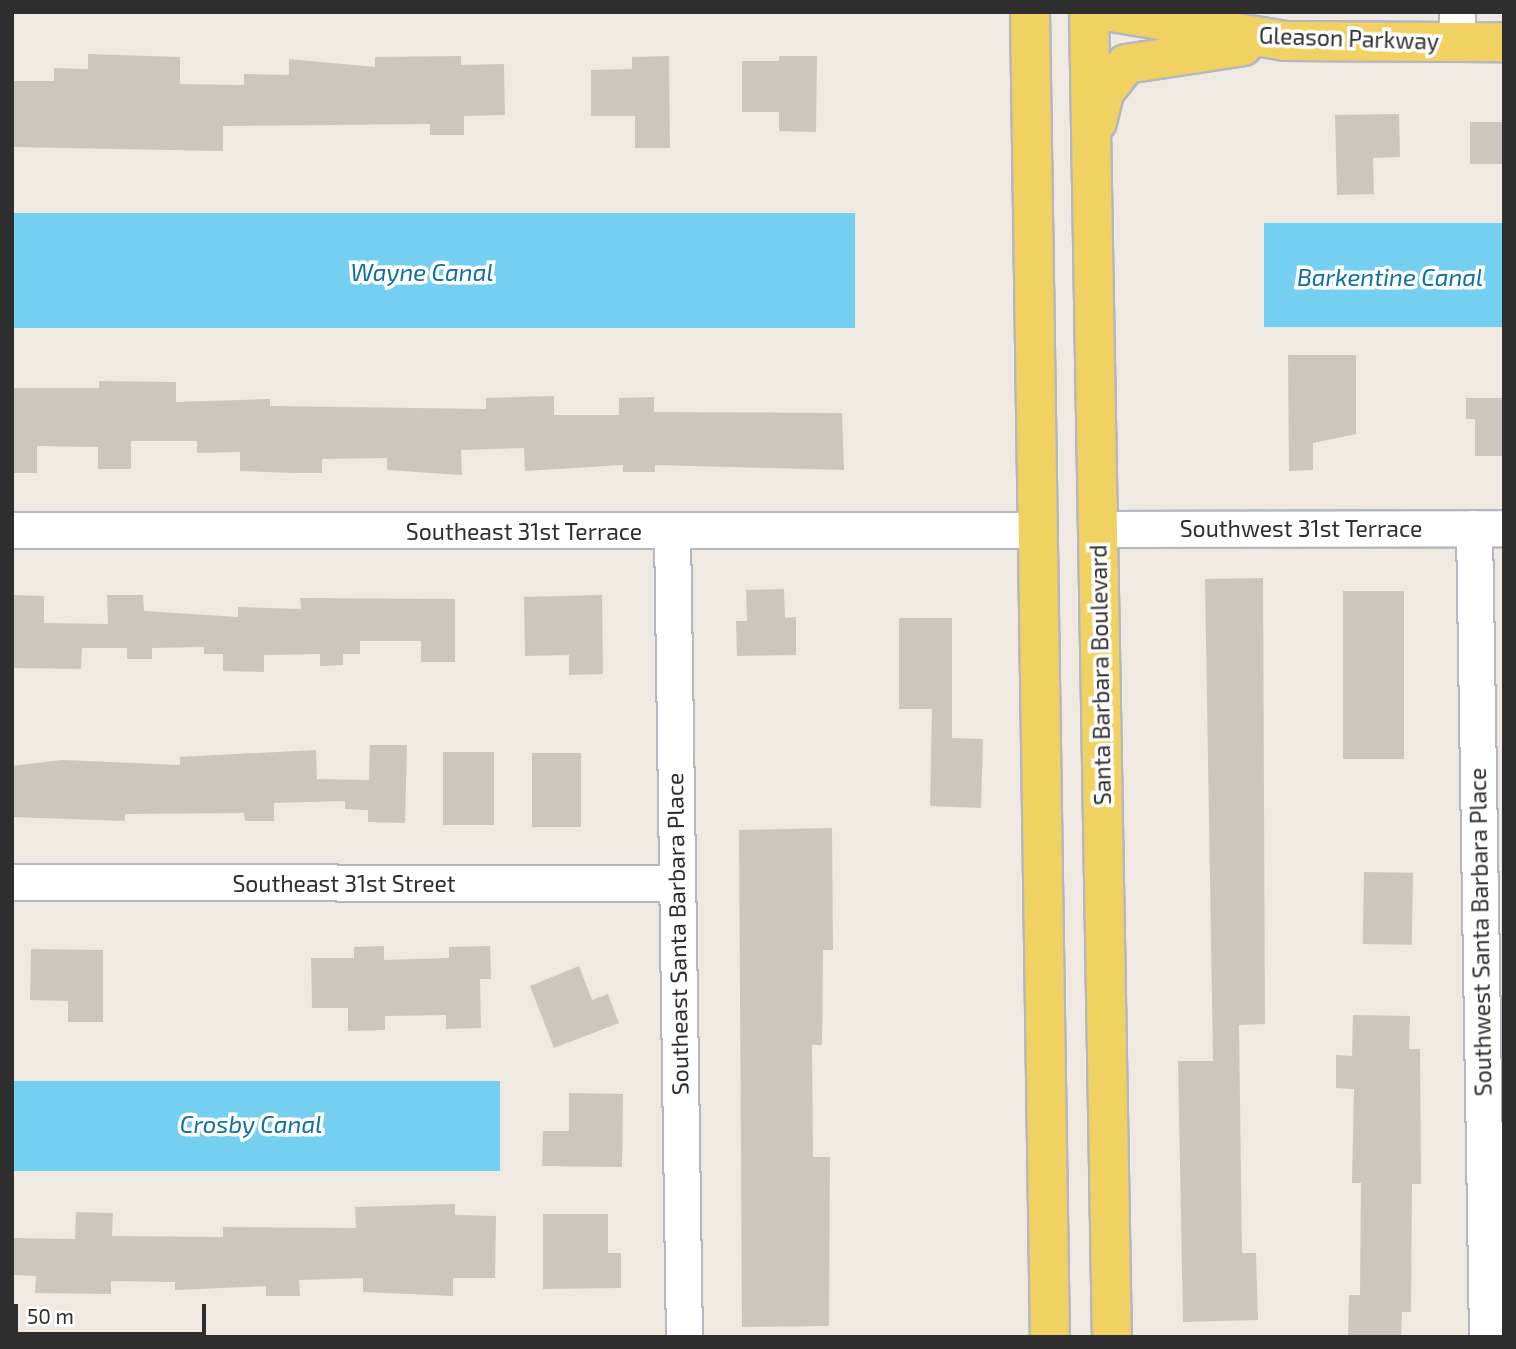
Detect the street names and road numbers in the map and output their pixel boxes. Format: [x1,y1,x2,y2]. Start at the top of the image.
street label: Gleason Parkway [1258,21,1440,55]
street label: Southwest 31st Terrace [1179,514,1423,542]
street label: Southeast 31st Terrace [406,517,642,545]
street label: Santa Barbara Boulevard [1084,544,1116,806]
street label: Southwest Santa Barbara Place [1463,767,1497,1097]
street label: Southeast Santa Barbara Place [660,773,694,1095]
street label: Southeast 31st Street [232,869,456,897]

